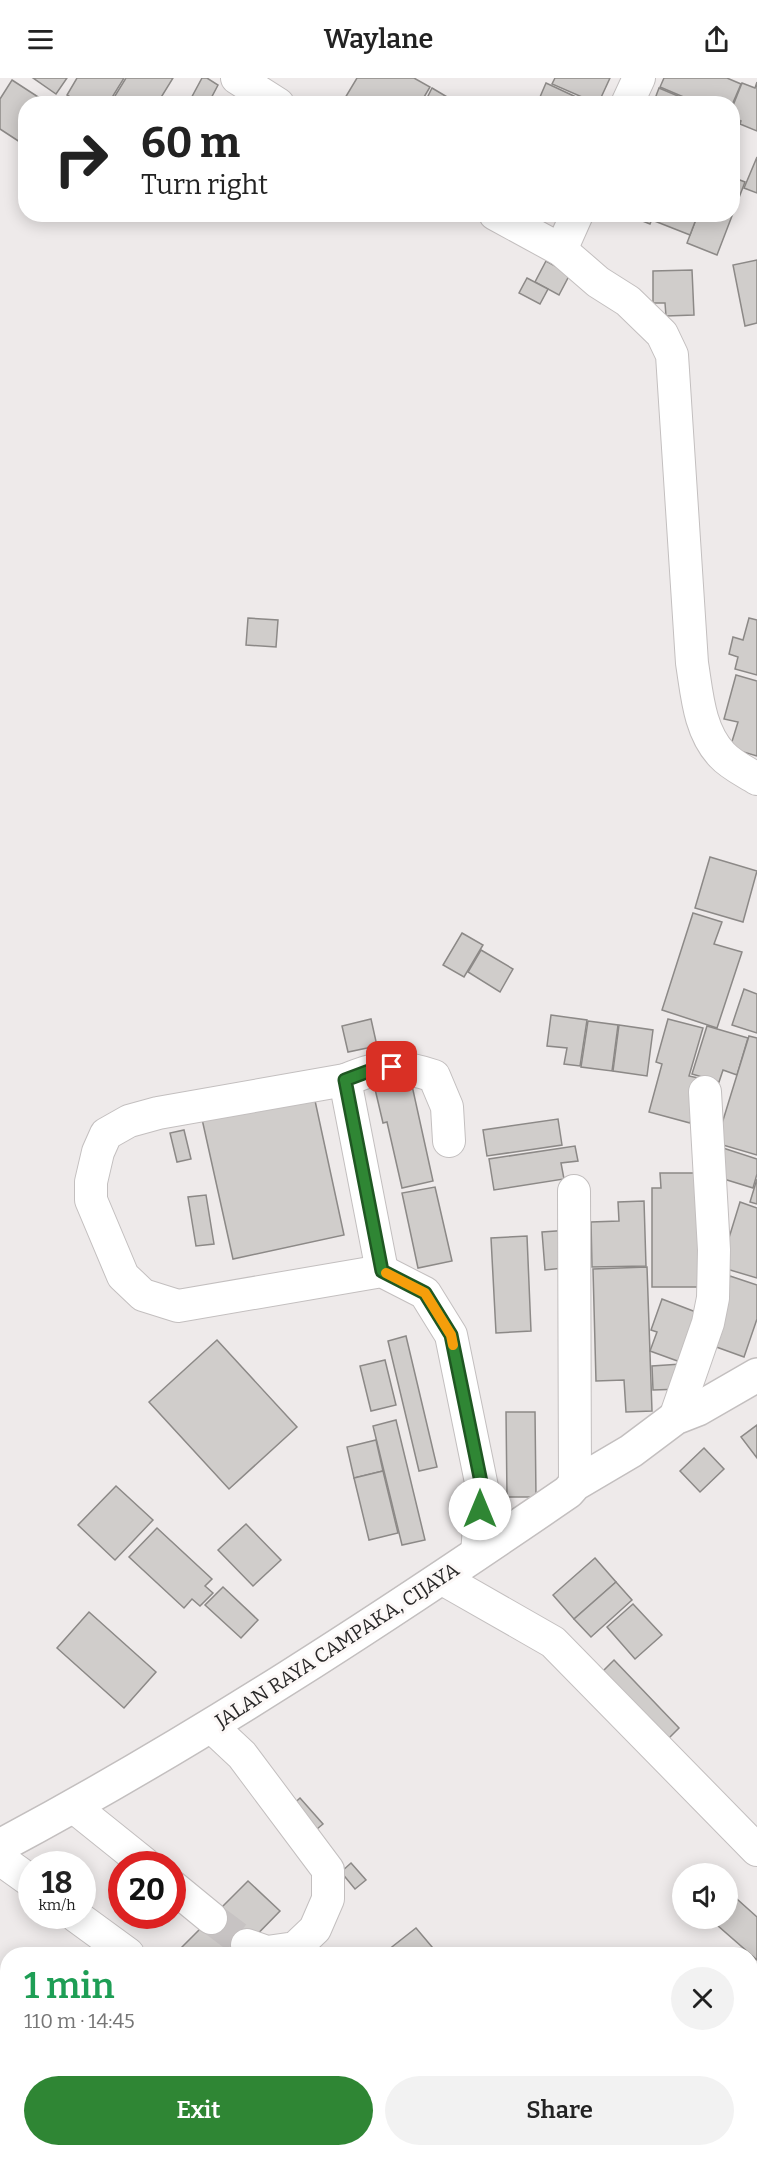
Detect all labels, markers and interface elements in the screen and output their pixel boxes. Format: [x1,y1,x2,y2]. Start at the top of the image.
icon: menu [24,23,57,56]
text: Waylane [324,23,433,55]
icon: share [700,23,733,56]
text: 60 m [141,118,240,168]
icon: right [42,120,120,198]
text: Turn right [141,169,268,201]
pin [366,1041,417,1092]
icon: arrive [375,1050,408,1083]
position arrow [448,1477,512,1541]
street label: JALAN RAYA CAMPAKA, CIJAYA [210,1557,464,1733]
speed limit sign: 20 [108,1851,186,1929]
map controls [672,1863,738,1929]
button: sound [672,1863,738,1929]
text: 18 [41,1865,73,1901]
text: km/h [38,1896,76,1914]
text: 1 min [24,1964,115,2008]
button: close [671,1967,734,2030]
text: 110 m · 14:45 [24,2009,135,2033]
button: Exit [24,2076,373,2145]
button: Share [385,2076,734,2145]

